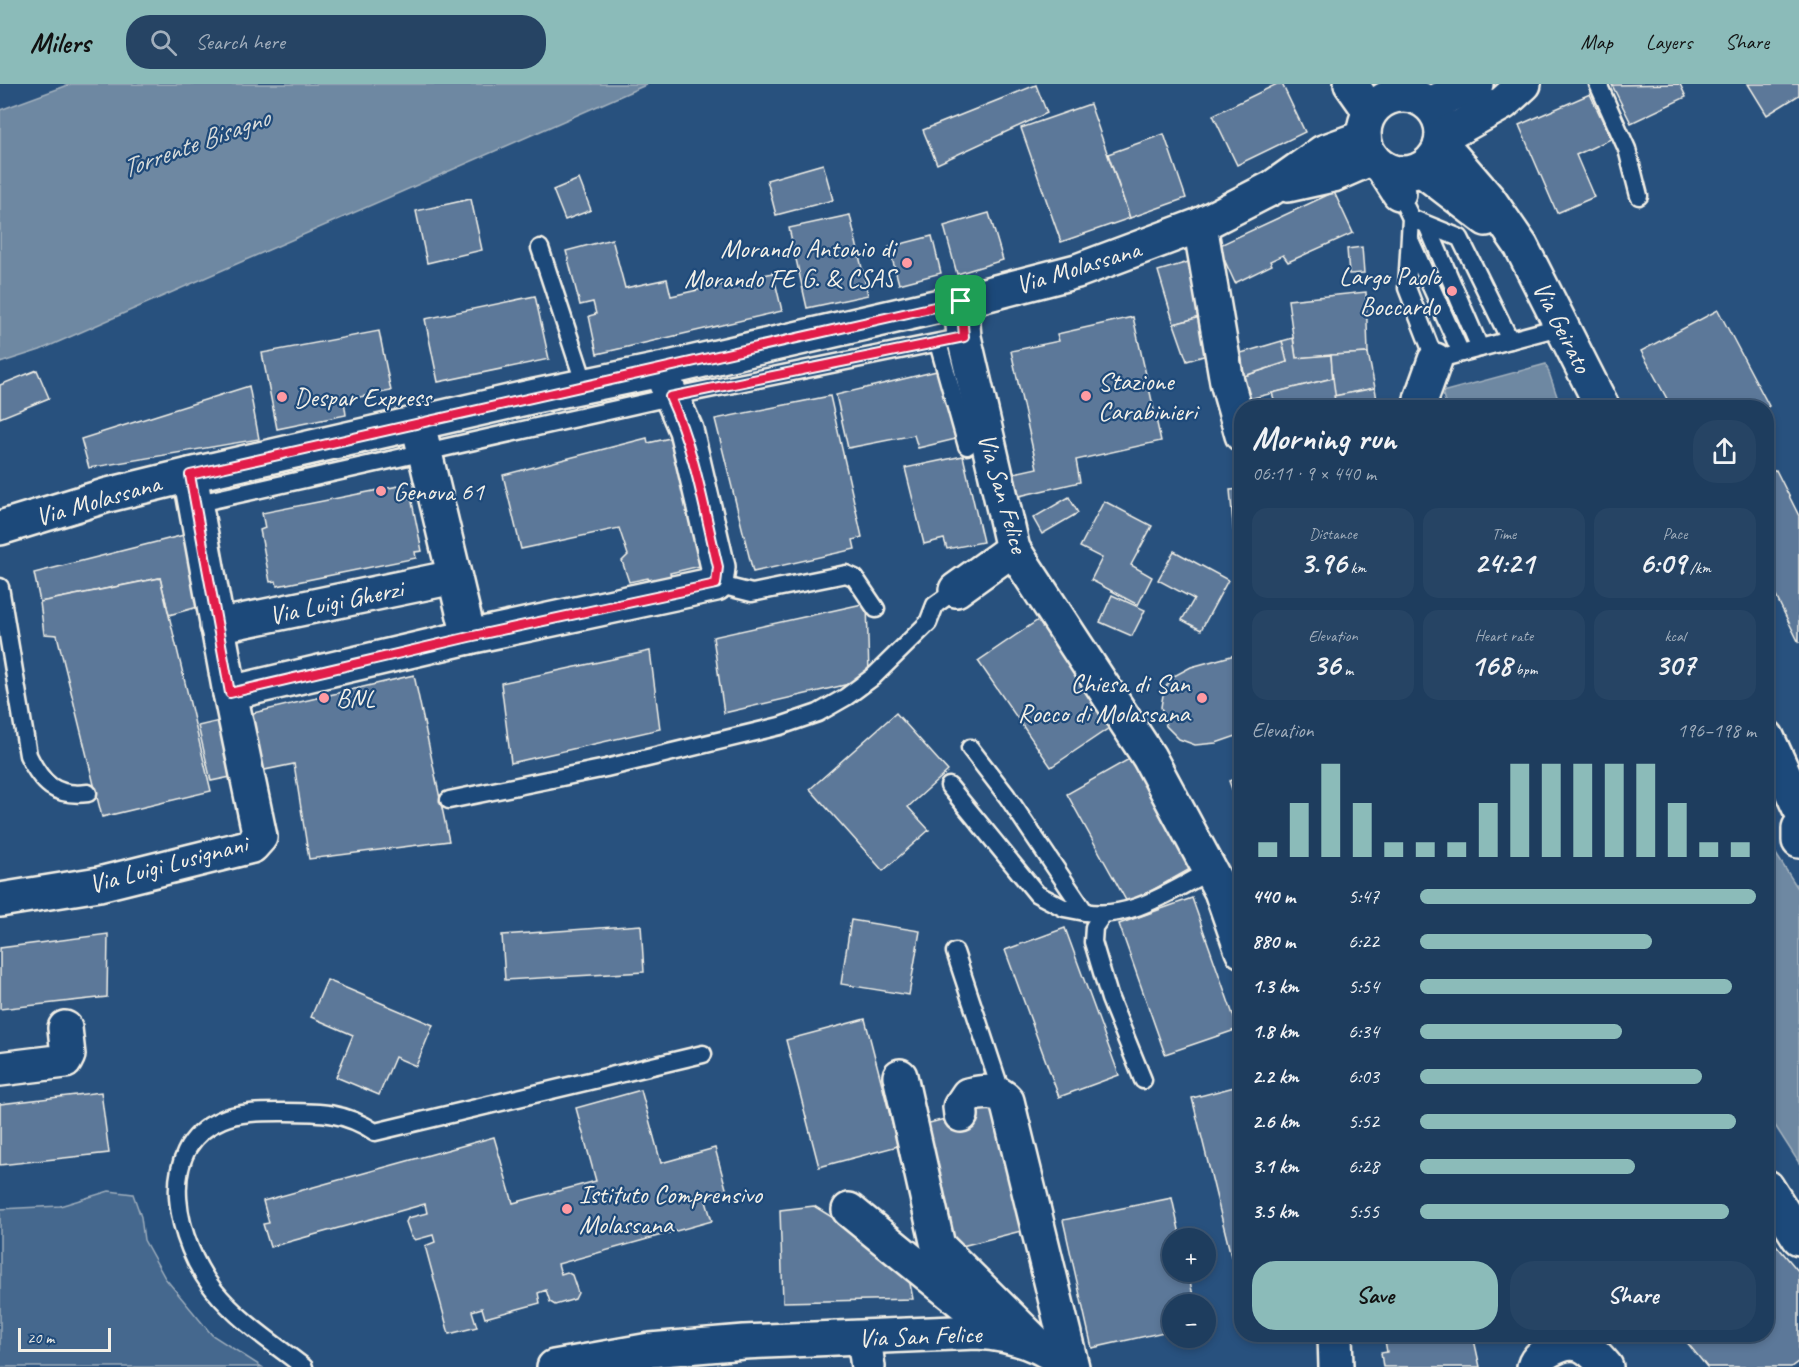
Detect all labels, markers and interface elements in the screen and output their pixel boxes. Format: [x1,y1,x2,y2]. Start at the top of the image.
search box [126,15,546,69]
text: Milers [30,25,90,60]
icon: search [147,26,180,59]
text: Search here [195,28,285,56]
text: Map [1580,29,1613,55]
text: Layers [1646,29,1692,55]
text: Share [1725,29,1769,55]
water label: Torrente Bisagno [116,99,277,185]
place label: Morando Antonio di Morando FE G. & CSAS [684,232,899,295]
street label: Via Molassana [1012,232,1146,302]
marker: Morando Antonio di Morando FE G. & CSAS [900,256,914,270]
place label: Largo Paolo Boccardo [1339,260,1443,323]
pin [935,275,986,326]
street label: Via Geirato [1525,276,1600,380]
icon: arrive [944,284,977,317]
marker: Largo Paolo Boccardo [1445,284,1459,298]
place label: Stazione Carabinieri [1098,365,1200,428]
place label: Despar Express [294,381,433,414]
marker: Stazione Carabinieri [1079,389,1093,403]
marker: Despar Express [275,390,289,404]
text: Morning run [1252,417,1396,459]
button: share [1693,420,1756,483]
street label: Via San Felice [970,429,1036,558]
text: 06:11 · 9 × 440 m [1252,461,1376,486]
street label: Via Molassana [32,466,167,534]
place label: Genova 61 [393,475,485,508]
marker: Genova 61 [374,484,388,498]
text: Distance [1309,524,1357,544]
text: Time [1492,524,1516,544]
text: Pace [1663,524,1687,544]
text: 3.96 [1300,544,1347,582]
text: 24:21 [1474,544,1534,582]
text: 6:09 [1639,544,1686,582]
text: km [1347,558,1366,578]
text: /km [1686,558,1711,578]
street label: Via Luigi Gherzi [266,571,409,632]
text: Elevation [1308,626,1358,646]
text: Heart rate [1475,626,1533,646]
text: kcal [1664,626,1686,646]
text: 36 [1313,646,1340,684]
text: 168 [1471,646,1512,684]
text: 307 [1655,646,1695,684]
text: m [1340,660,1353,680]
text: bpm [1512,660,1537,680]
place label: Chiesa di San Rocco di Molassana [1018,667,1192,730]
place label: BNL [336,682,376,715]
marker: BNL [317,691,331,705]
marker: Chiesa di San Rocco di Molassana [1195,691,1209,705]
text: Elevation [1252,718,1314,743]
text: 196–198 m [1677,718,1756,743]
street label: Via Luigi Lusignani [85,826,254,901]
text: 440 m [1252,884,1295,909]
text: 5:47 [1348,884,1379,909]
text: 880 m [1252,929,1295,954]
text: 6:22 [1348,929,1379,954]
text: 1.3 km [1252,974,1299,999]
text: 5:54 [1348,974,1379,999]
text: 1.8 km [1252,1019,1299,1044]
text: 6:34 [1348,1019,1379,1044]
text: 2.2 km [1252,1064,1299,1089]
text: 6:03 [1348,1064,1379,1089]
text: 2.6 km [1252,1109,1299,1134]
text: 5:52 [1348,1109,1379,1134]
text: 3.1 km [1252,1154,1299,1179]
text: 6:28 [1348,1154,1379,1179]
place label: Istituto Comprensivo Molassana [579,1178,764,1241]
text: 3.5 km [1252,1199,1298,1224]
text: 5:55 [1348,1199,1379,1224]
marker: Istituto Comprensivo Molassana [560,1202,574,1216]
map controls [1162,1228,1216,1348]
button: + [1162,1228,1216,1282]
button: Save [1252,1261,1498,1330]
button: Share [1510,1261,1756,1330]
button: − [1162,1294,1216,1348]
street label: Via San Felice [858,1317,984,1355]
scale bar [18,1325,111,1352]
text: 20 m [27,1328,54,1348]

